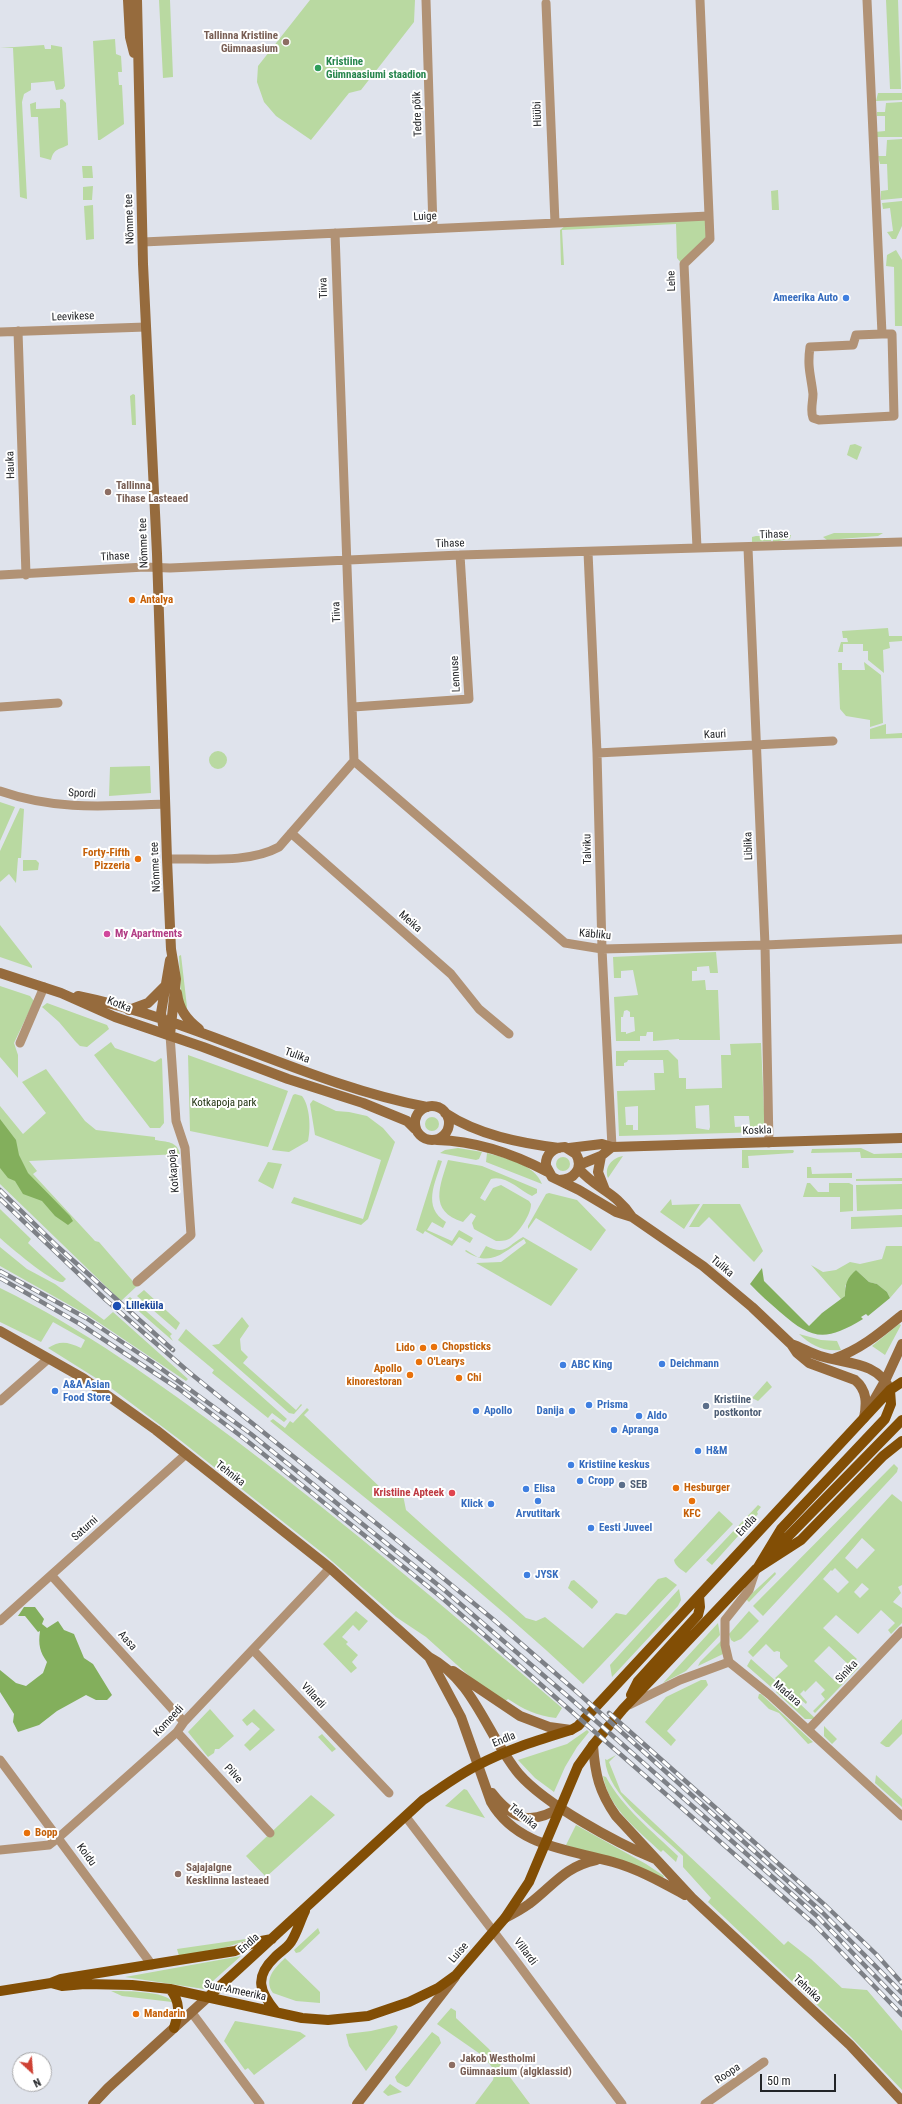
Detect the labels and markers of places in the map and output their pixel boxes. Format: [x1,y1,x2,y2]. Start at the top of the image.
place label: Tallinna Kristiine Gümnaasium [204,29,278,55]
marker: Tallinna Kristiine Gümnaasium [281,37,291,47]
place label: Kristiine Gümnaasiumi staadion [326,55,426,81]
marker: Kristiine Gümnaasiumi staadion [313,63,323,73]
place label: Ameerika Auto [773,291,838,305]
marker: Ameerika Auto [841,293,851,303]
place label: Tallinna Tihase Lasteaed [116,479,188,505]
marker: Tallinna Tihase Lasteaed [103,487,113,497]
place label: Antalya [140,593,173,607]
marker: Antalya [127,595,137,605]
place label: Forty-Fifth Pizzeria [83,846,130,872]
marker: Forty-Fifth Pizzeria [133,854,143,864]
place label: My Apartments [115,927,182,941]
marker: My Apartments [102,929,112,939]
place label: Lilleküla [126,1299,163,1313]
marker: Lilleküla [111,1300,123,1312]
place label: Chopsticks [442,1340,491,1354]
place label: Lido [396,1341,415,1355]
marker: Chopsticks [429,1342,439,1352]
marker: Lido [418,1343,428,1353]
place label: O'Learys [427,1355,465,1369]
marker: O'Learys [414,1357,424,1367]
place label: Deichmann [670,1357,719,1371]
place label: ABC King [571,1358,612,1372]
marker: Deichmann [657,1359,667,1369]
marker: ABC King [558,1360,568,1370]
place label: Apollo kinorestoran [347,1362,402,1388]
marker: Apollo kinorestoran [405,1370,415,1380]
place label: Chi [467,1371,481,1385]
marker: Chi [454,1373,464,1383]
place label: A&A Asian Food Store [63,1378,110,1404]
marker: A&A Asian Food Store [50,1386,60,1396]
place label: Kristiine postkontor [714,1393,762,1419]
place label: Prisma [597,1398,628,1412]
marker: Prisma [584,1400,594,1410]
marker: Kristiine postkontor [701,1401,711,1411]
place label: Apollo [484,1404,512,1418]
place label: Danija [537,1404,564,1418]
marker: Apollo [471,1406,481,1416]
marker: Danija [567,1406,577,1416]
place label: Aldo [647,1409,667,1423]
marker: Aldo [634,1411,644,1421]
place label: Apranga [622,1423,659,1437]
marker: Apranga [609,1425,619,1435]
place label: H&M [706,1444,727,1458]
marker: H&M [693,1446,703,1456]
place label: Kristiine keskus [579,1458,650,1472]
marker: Kristiine keskus [566,1460,576,1470]
place label: Cropp [588,1474,614,1488]
marker: Cropp [575,1476,585,1486]
place label: SEB [630,1478,648,1492]
marker: SEB [617,1480,627,1490]
place label: Hesburger [684,1481,730,1495]
place label: Elisa [534,1482,555,1496]
marker: Hesburger [671,1483,681,1493]
marker: Elisa [521,1484,531,1494]
place label: Kristiine Apteek [373,1486,444,1500]
marker: Kristiine Apteek [447,1488,457,1498]
marker: Arvutitark [533,1496,543,1506]
marker: KFC [687,1496,697,1506]
place label: Klick [461,1497,483,1511]
marker: Klick [486,1499,496,1509]
place label: Arvutitark [516,1507,560,1521]
place label: KFC [683,1507,701,1521]
place label: Eesti Juveel [599,1521,652,1535]
marker: Eesti Juveel [586,1523,596,1533]
place label: JYSK [535,1568,558,1582]
marker: JYSK [522,1570,532,1580]
place label: Bopp [35,1826,58,1840]
marker: Bopp [22,1828,32,1838]
place label: Sajajalgne Kesklinna lasteaed [186,1861,269,1887]
marker: Sajajalgne Kesklinna lasteaed [173,1869,183,1879]
place label: Mandarin [144,2007,185,2021]
marker: Mandarin [131,2009,141,2019]
place label: Jakob Westholmi Gümnaasium (algklassid) [460,2052,572,2078]
marker: Jakob Westholmi Gümnaasium (algklassid) [447,2060,457,2070]

